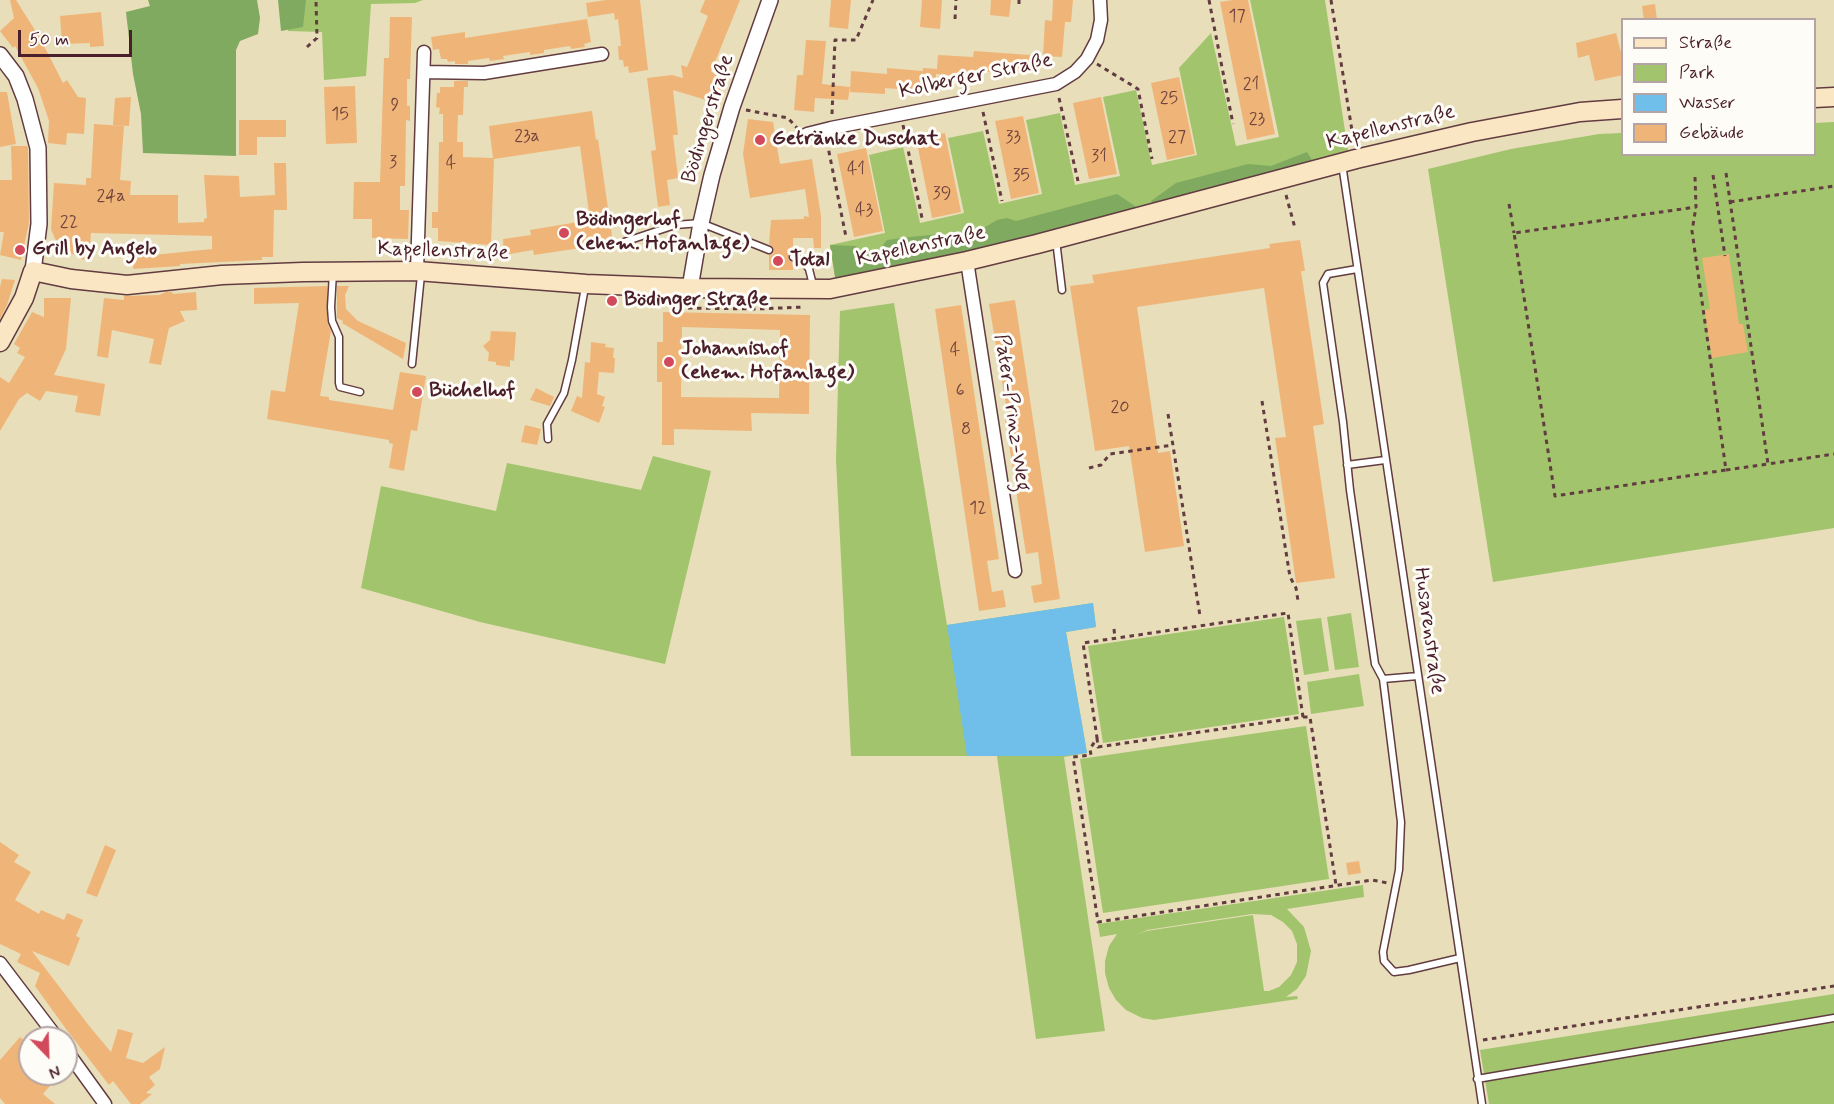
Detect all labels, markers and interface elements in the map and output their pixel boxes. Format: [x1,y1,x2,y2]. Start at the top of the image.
house number: 17 [1228,6,1246,28]
scale bar [21,18,135,56]
legend [1621,18,1816,156]
text: 50 m [29,28,69,52]
text: Straße [1679,31,1732,55]
street label: Kolberger Straße [897,48,1055,106]
street label: Bödingerstraße [678,52,740,186]
text: Park [1679,61,1715,85]
house number: 21 [1243,74,1259,96]
house number: 25 [1160,88,1178,110]
text: Wasser [1679,91,1735,115]
house number: 9 [391,95,399,117]
street label: Kapellenstraße [1324,100,1458,156]
house number: 15 [331,104,349,126]
house number: 23 [1249,109,1265,131]
text: Gebäude [1679,121,1744,145]
house number: 23a [514,126,540,148]
place label: Getränke Duschat [772,127,939,153]
house number: 33 [1005,127,1021,149]
house number: 27 [1168,127,1186,149]
marker: Getränke Duschat [753,133,767,147]
house number: 31 [1091,146,1107,168]
house number: 3 [389,152,397,174]
house number: 4 [446,153,456,175]
house number: 41 [847,159,865,181]
house number: 35 [1012,165,1030,187]
house number: 39 [933,183,951,205]
house number: 24a [97,186,125,208]
house number: 43 [855,200,873,222]
place label: Bödingerhof (ehem. Hofanlage) [576,208,749,258]
house number: 22 [60,212,78,234]
street label: Kapellenstraße [854,221,988,273]
marker: Bödingerhof (ehem. Hofanlage) [557,226,571,240]
place label: Grill by Angelo [32,237,157,263]
street label: Kapellenstraße [377,237,509,267]
marker: Grill by Angelo [13,243,27,257]
place label: Total [790,248,829,274]
marker: Total [771,254,785,268]
place label: Bödinger Straße [624,288,769,314]
marker: Bödinger Straße [605,294,619,308]
street label: Pater-Prinz-Weg [987,333,1035,493]
place label: Johannishof (ehem. Hofanlage) [681,337,854,387]
house number: 4 [950,340,960,362]
marker: Johannishof (ehem. Hofanlage) [662,355,676,369]
place label: Büchelhof [429,379,515,405]
house number: 6 [955,380,965,402]
marker: Büchelhof [410,385,424,399]
house number: 20 [1110,397,1130,419]
house number: 8 [961,419,971,441]
house number: 12 [969,498,987,520]
street label: Husarenstraße [1407,566,1449,696]
north arrow [18,1026,78,1086]
text: N [45,1059,63,1083]

